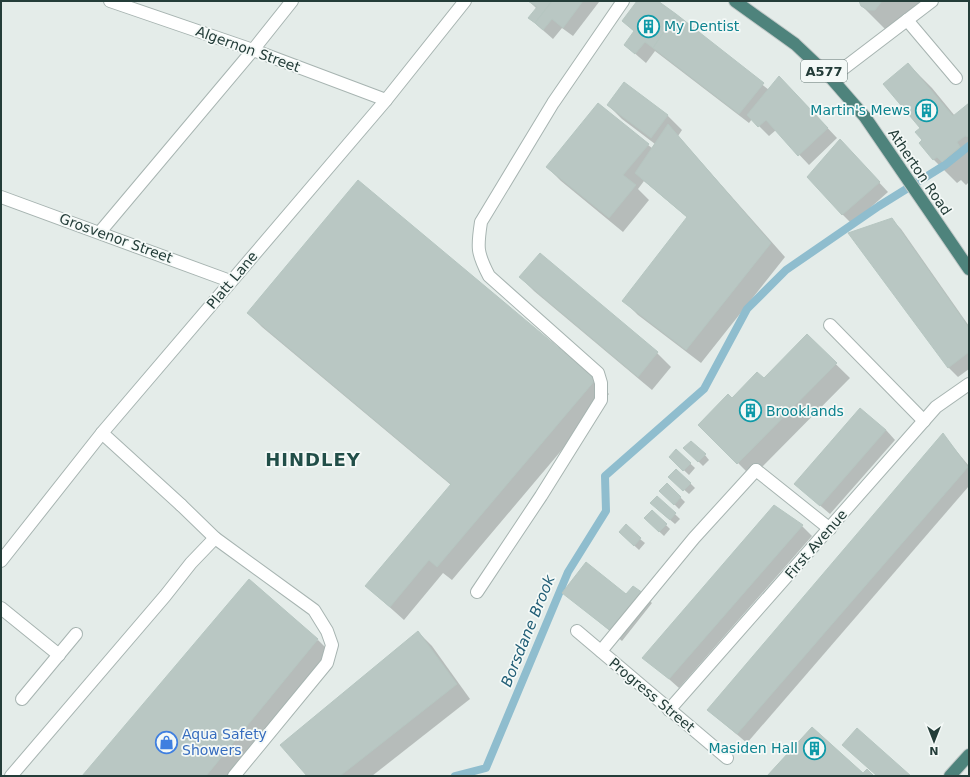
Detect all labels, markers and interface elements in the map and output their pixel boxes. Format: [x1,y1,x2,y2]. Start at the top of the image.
building icon: My Dentist [635,13,661,39]
place label: My Dentist [664,18,740,34]
street label: Algernon Street [194,23,303,75]
road number: A577 [801,60,847,82]
building icon: Martin's Mews [913,97,939,123]
place label: Martin's Mews [810,102,910,118]
street label: Atherton Road [885,126,955,218]
street label: Grosvenor Street [57,210,175,266]
street label: Platt Lane [203,248,261,312]
building icon: Brooklands [737,398,763,424]
place label: Brooklands [766,403,844,419]
district label: HINDLEY [265,449,361,470]
street label: First Avenue [782,506,850,582]
water label: Borsdane Brook [497,571,559,690]
street label: Progress Street [606,655,698,736]
north arrow [914,721,954,761]
place label: Aqua Safety Showers [182,726,267,758]
shop icon: Aqua Safety Showers [154,729,180,755]
building icon: Masiden Hall [801,735,827,761]
place label: Masiden Hall [708,740,798,756]
text: N [929,744,939,757]

